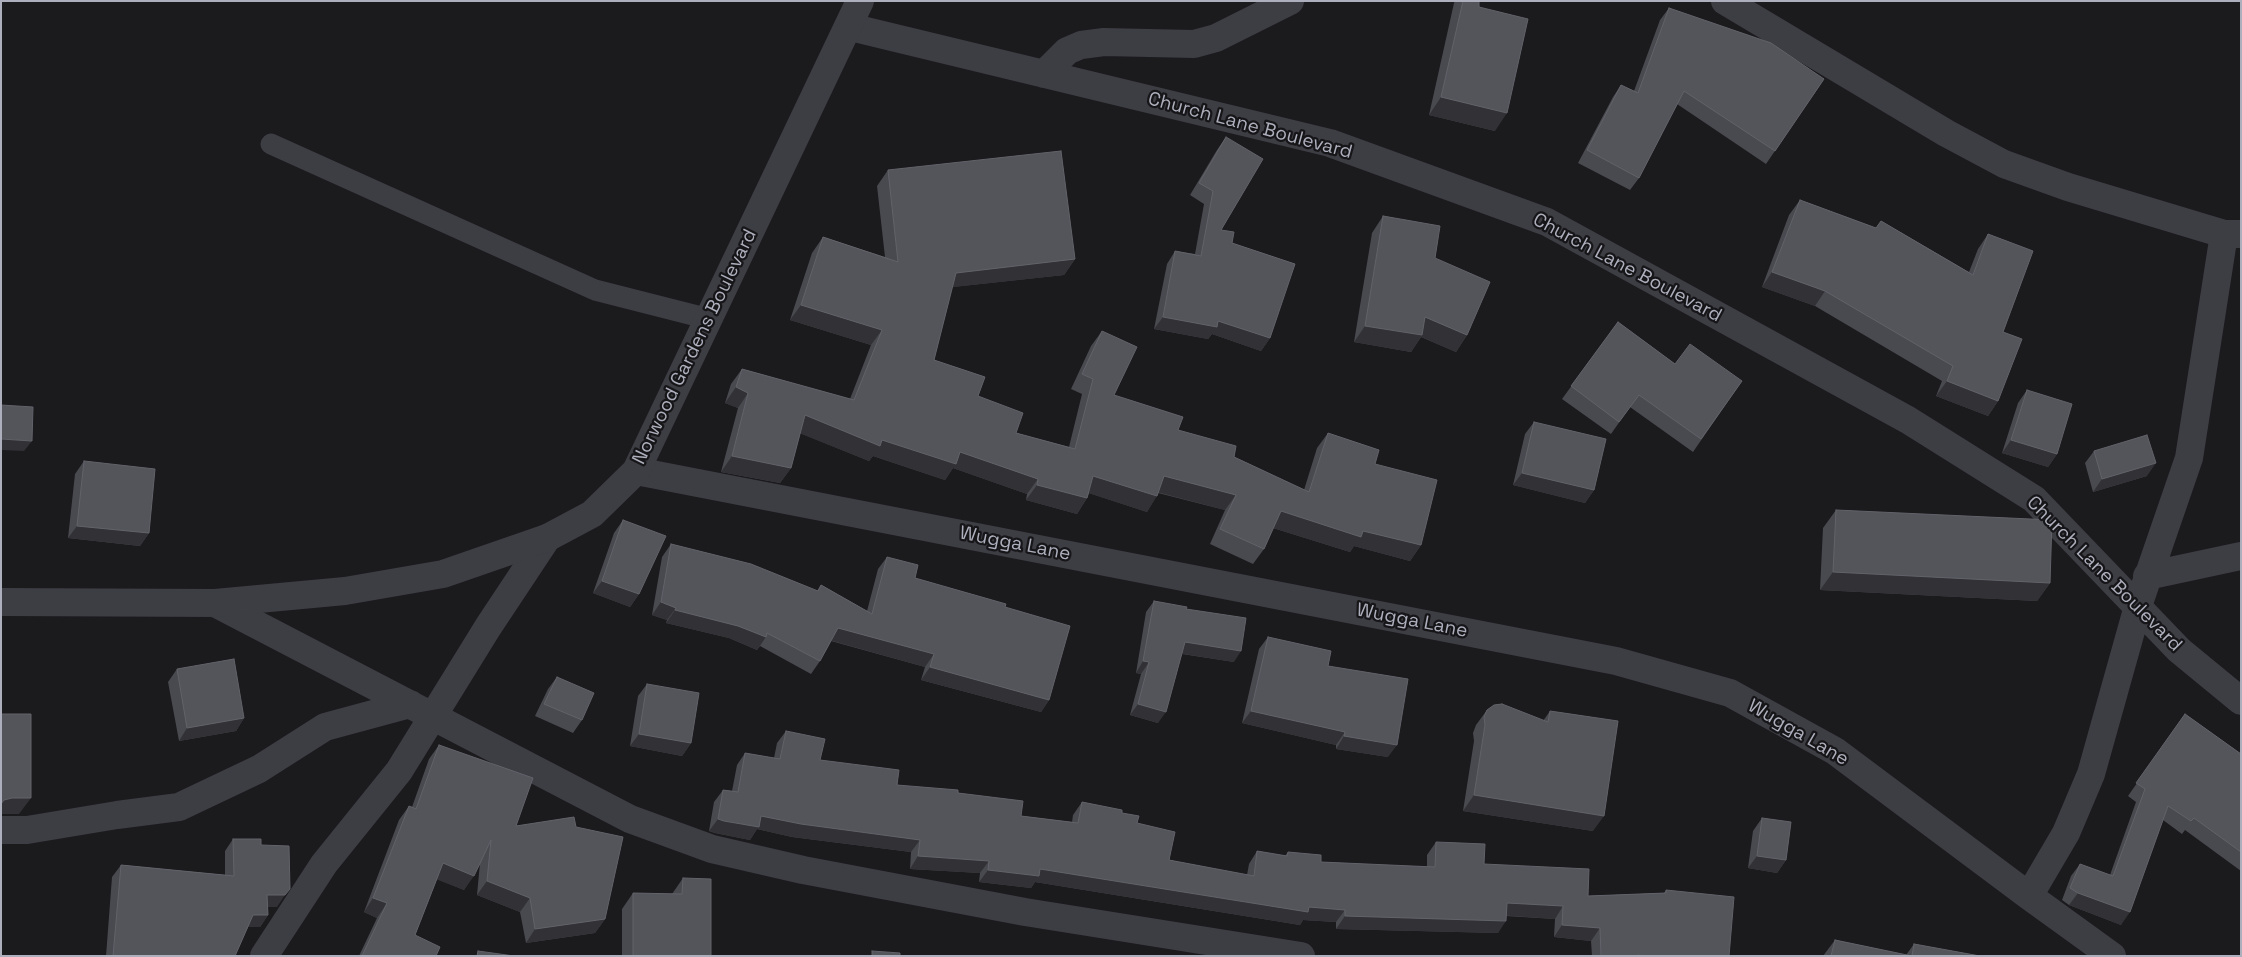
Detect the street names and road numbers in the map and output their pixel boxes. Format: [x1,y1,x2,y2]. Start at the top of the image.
street label: Church Lane Boulevard [1145,88,1355,164]
street label: Church Lane Boulevard [1529,209,1725,327]
street label: Norwood Gardens Boulevard [628,226,762,468]
street label: Church Lane Boulevard [2022,492,2186,656]
street label: Wugga Lane [958,522,1072,566]
street label: Wugga Lane [1355,599,1469,643]
street label: Wugga Lane [1744,695,1852,771]

